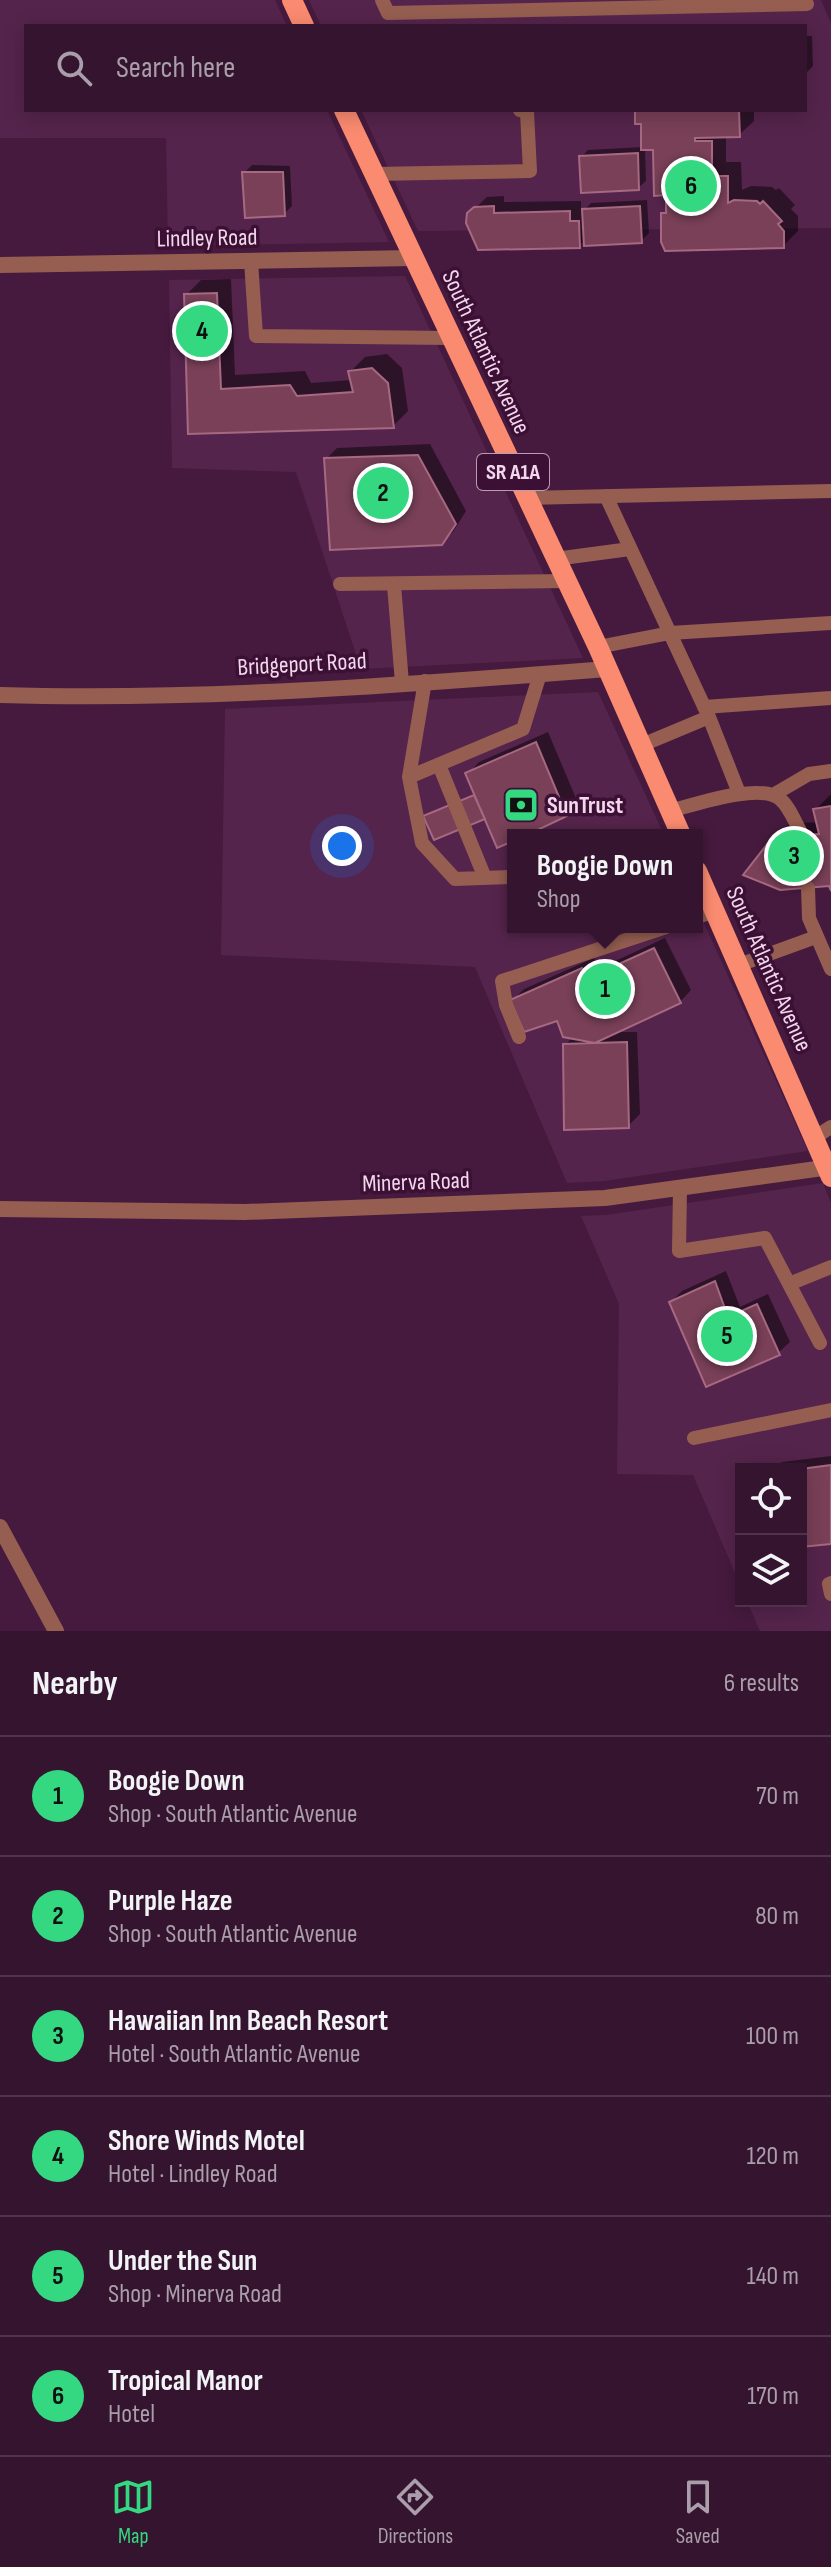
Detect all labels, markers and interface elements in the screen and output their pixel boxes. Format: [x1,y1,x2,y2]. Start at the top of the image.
search box [24,24,807,112]
icon: search [52,46,96,90]
text: Search here [116,50,235,86]
pin: 6 [665,156,717,216]
street label: Lindley Road [156,223,258,253]
street label: South Atlantic Avenue [435,266,537,438]
pin: 4 [176,301,228,361]
road number: SR A1A [477,454,549,490]
pin: 2 [357,463,409,523]
street label: Bridgeport Road [237,646,367,682]
bank icon: SunTrust [502,786,540,824]
place label: SunTrust [547,791,623,820]
your location [322,826,362,866]
pin: 3 [768,826,820,886]
popup [507,829,703,933]
text: Boogie Down [537,848,673,884]
street label: South Atlantic Avenue [720,882,818,1056]
text: Shop [537,884,581,915]
pin: 1 [579,959,631,1019]
street label: Minerva Road [362,1166,470,1198]
pin: 5 [701,1306,753,1366]
map controls [735,1463,807,1607]
button: locate [735,1463,807,1535]
button: layers [735,1535,807,1607]
text: Nearby [32,1663,118,1704]
text: 6 results [724,1668,799,1699]
text: Boogie Down [108,1763,245,1799]
text: 1 [53,1781,63,1812]
text: 70 m [756,1781,799,1812]
text: Shop · South Atlantic Avenue [108,1799,357,1830]
text: Purple Haze [108,1883,233,1919]
text: 2 [52,1901,64,1932]
text: 80 m [755,1901,799,1932]
text: Shop · South Atlantic Avenue [108,1919,357,1950]
text: Hawaiian Inn Beach Resort [108,2003,388,2039]
text: 3 [52,2021,64,2052]
text: 100 m [746,2021,799,2052]
text: Hotel · South Atlantic Avenue [108,2039,361,2070]
text: Shore Winds Motel [108,2123,305,2159]
text: 4 [52,2141,64,2172]
text: 120 m [746,2141,799,2172]
text: Hotel · Lindley Road [108,2159,277,2190]
text: Under the Sun [108,2243,257,2279]
text: 5 [52,2261,64,2292]
text: 140 m [747,2261,799,2292]
text: Shop · Minerva Road [108,2279,282,2310]
text: Tropical Manor [108,2363,263,2399]
text: 6 [52,2381,64,2412]
text: 170 m [747,2381,799,2412]
text: Hotel [108,2399,155,2430]
tab: Map [111,2475,155,2550]
tab: Directions [378,2475,453,2550]
tab: Saved [676,2475,720,2550]

